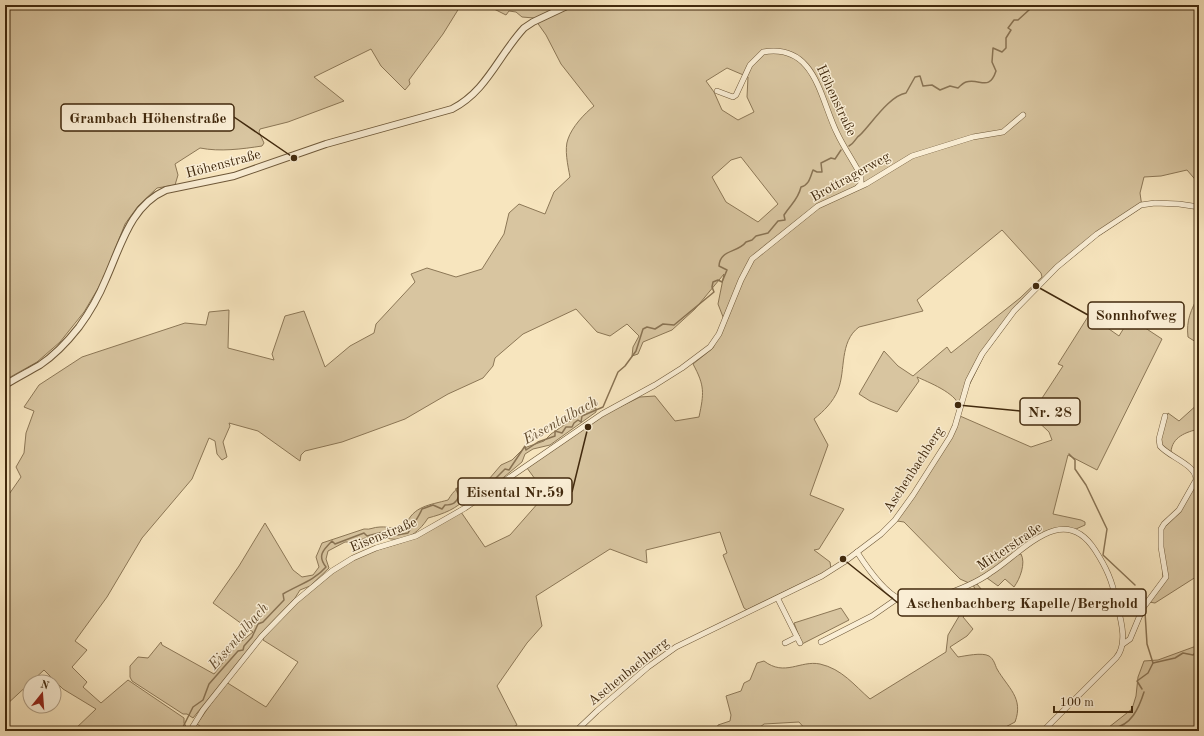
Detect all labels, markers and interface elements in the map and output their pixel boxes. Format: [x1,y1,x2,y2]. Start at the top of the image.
street label: Höhenstraße [813,63,859,138]
callout: Grambach Höhenstraße [61,104,234,131]
text: Grambach Höhenstraße [69,112,227,127]
street label: Höhenstraße [184,147,262,181]
street label: Brottragerweg [808,149,893,205]
callout: Sonnhofweg [1088,302,1184,329]
text: Sonnhofweg [1096,309,1177,324]
water label: Eisentalbach [520,394,601,448]
callout: Nr. 28 [1020,398,1080,425]
text: Nr. 28 [1028,406,1072,421]
street label: Aschenbachberg [881,424,947,515]
callout: Eisental Nr.59 [458,478,572,505]
text: Eisental Nr.59 [466,486,564,501]
street label: Eisenstraße [348,515,419,555]
street label: Mitterstraße [975,520,1045,574]
callout: Aschenbachberg Kapelle/Berghold [898,589,1146,616]
text: Aschenbachberg Kapelle/Berghold [906,597,1138,612]
water label: Eisentalbach [206,600,272,674]
street label: Aschenbachberg [586,635,672,708]
north arrow [22,674,62,714]
text: N [39,679,51,693]
scale bar [1054,688,1132,714]
text: 100 m [1060,697,1094,709]

